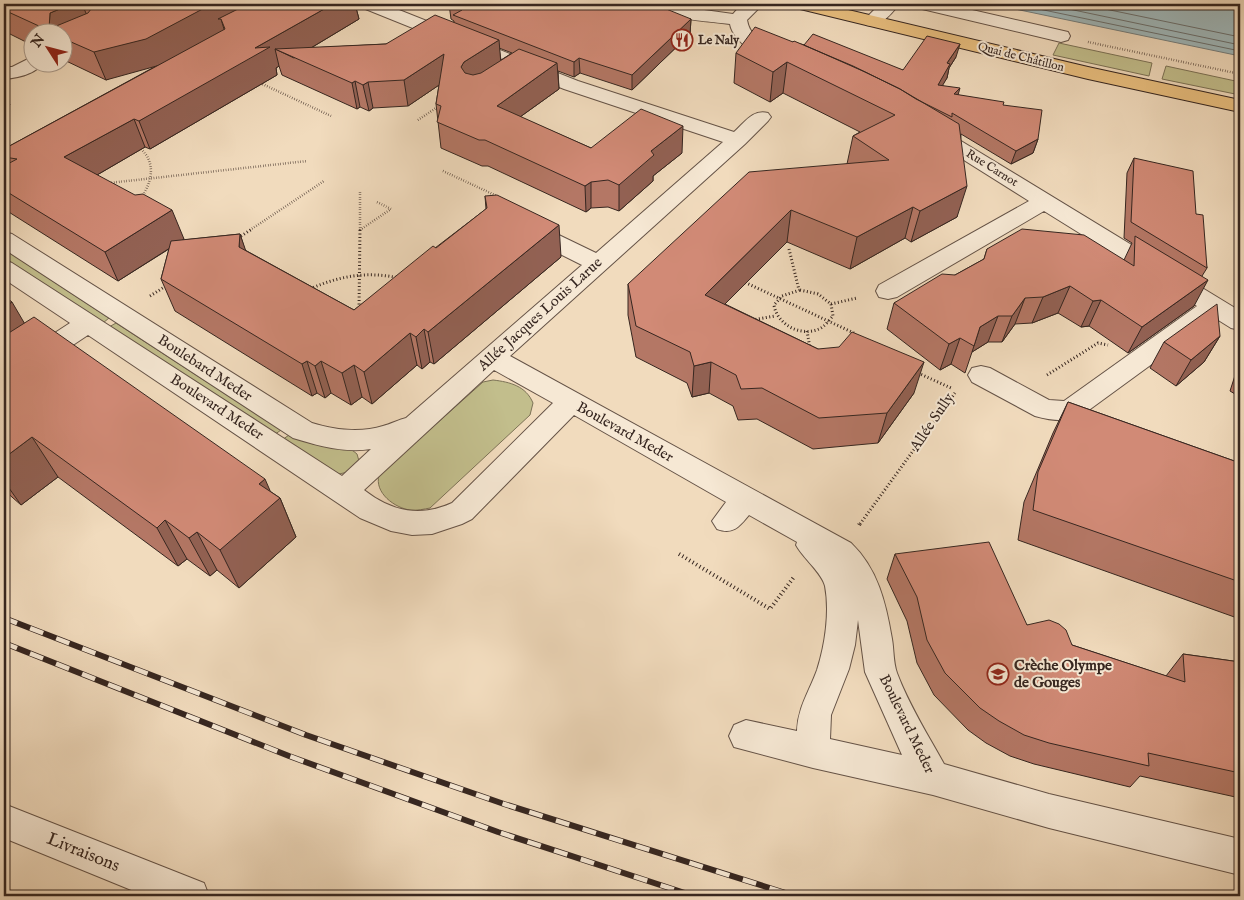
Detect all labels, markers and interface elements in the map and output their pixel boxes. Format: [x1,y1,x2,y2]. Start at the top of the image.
north arrow [22,22,72,72]
restaurant icon: Le Naly [670,28,694,52]
text: N [27,31,49,52]
place label: Le Naly [697,33,740,49]
street label: Quai de Châtillon [976,39,1066,75]
street label: Rue Carnot [963,146,1021,190]
street label: Allée Jacques Louis Larue [473,253,606,376]
street label: Boulebard Meder [154,330,256,406]
street label: Boulevard Meder [167,370,268,445]
street label: Allée Sully [905,389,959,456]
street label: Boulevard Meder [573,398,677,467]
place label: Crèche Olympe de Gouges [1014,656,1112,692]
school or university icon: Crèche Olympe de Gouges [986,662,1010,686]
street label: Boulevard Meder [875,671,939,777]
street label: Livraisons [43,828,123,878]

